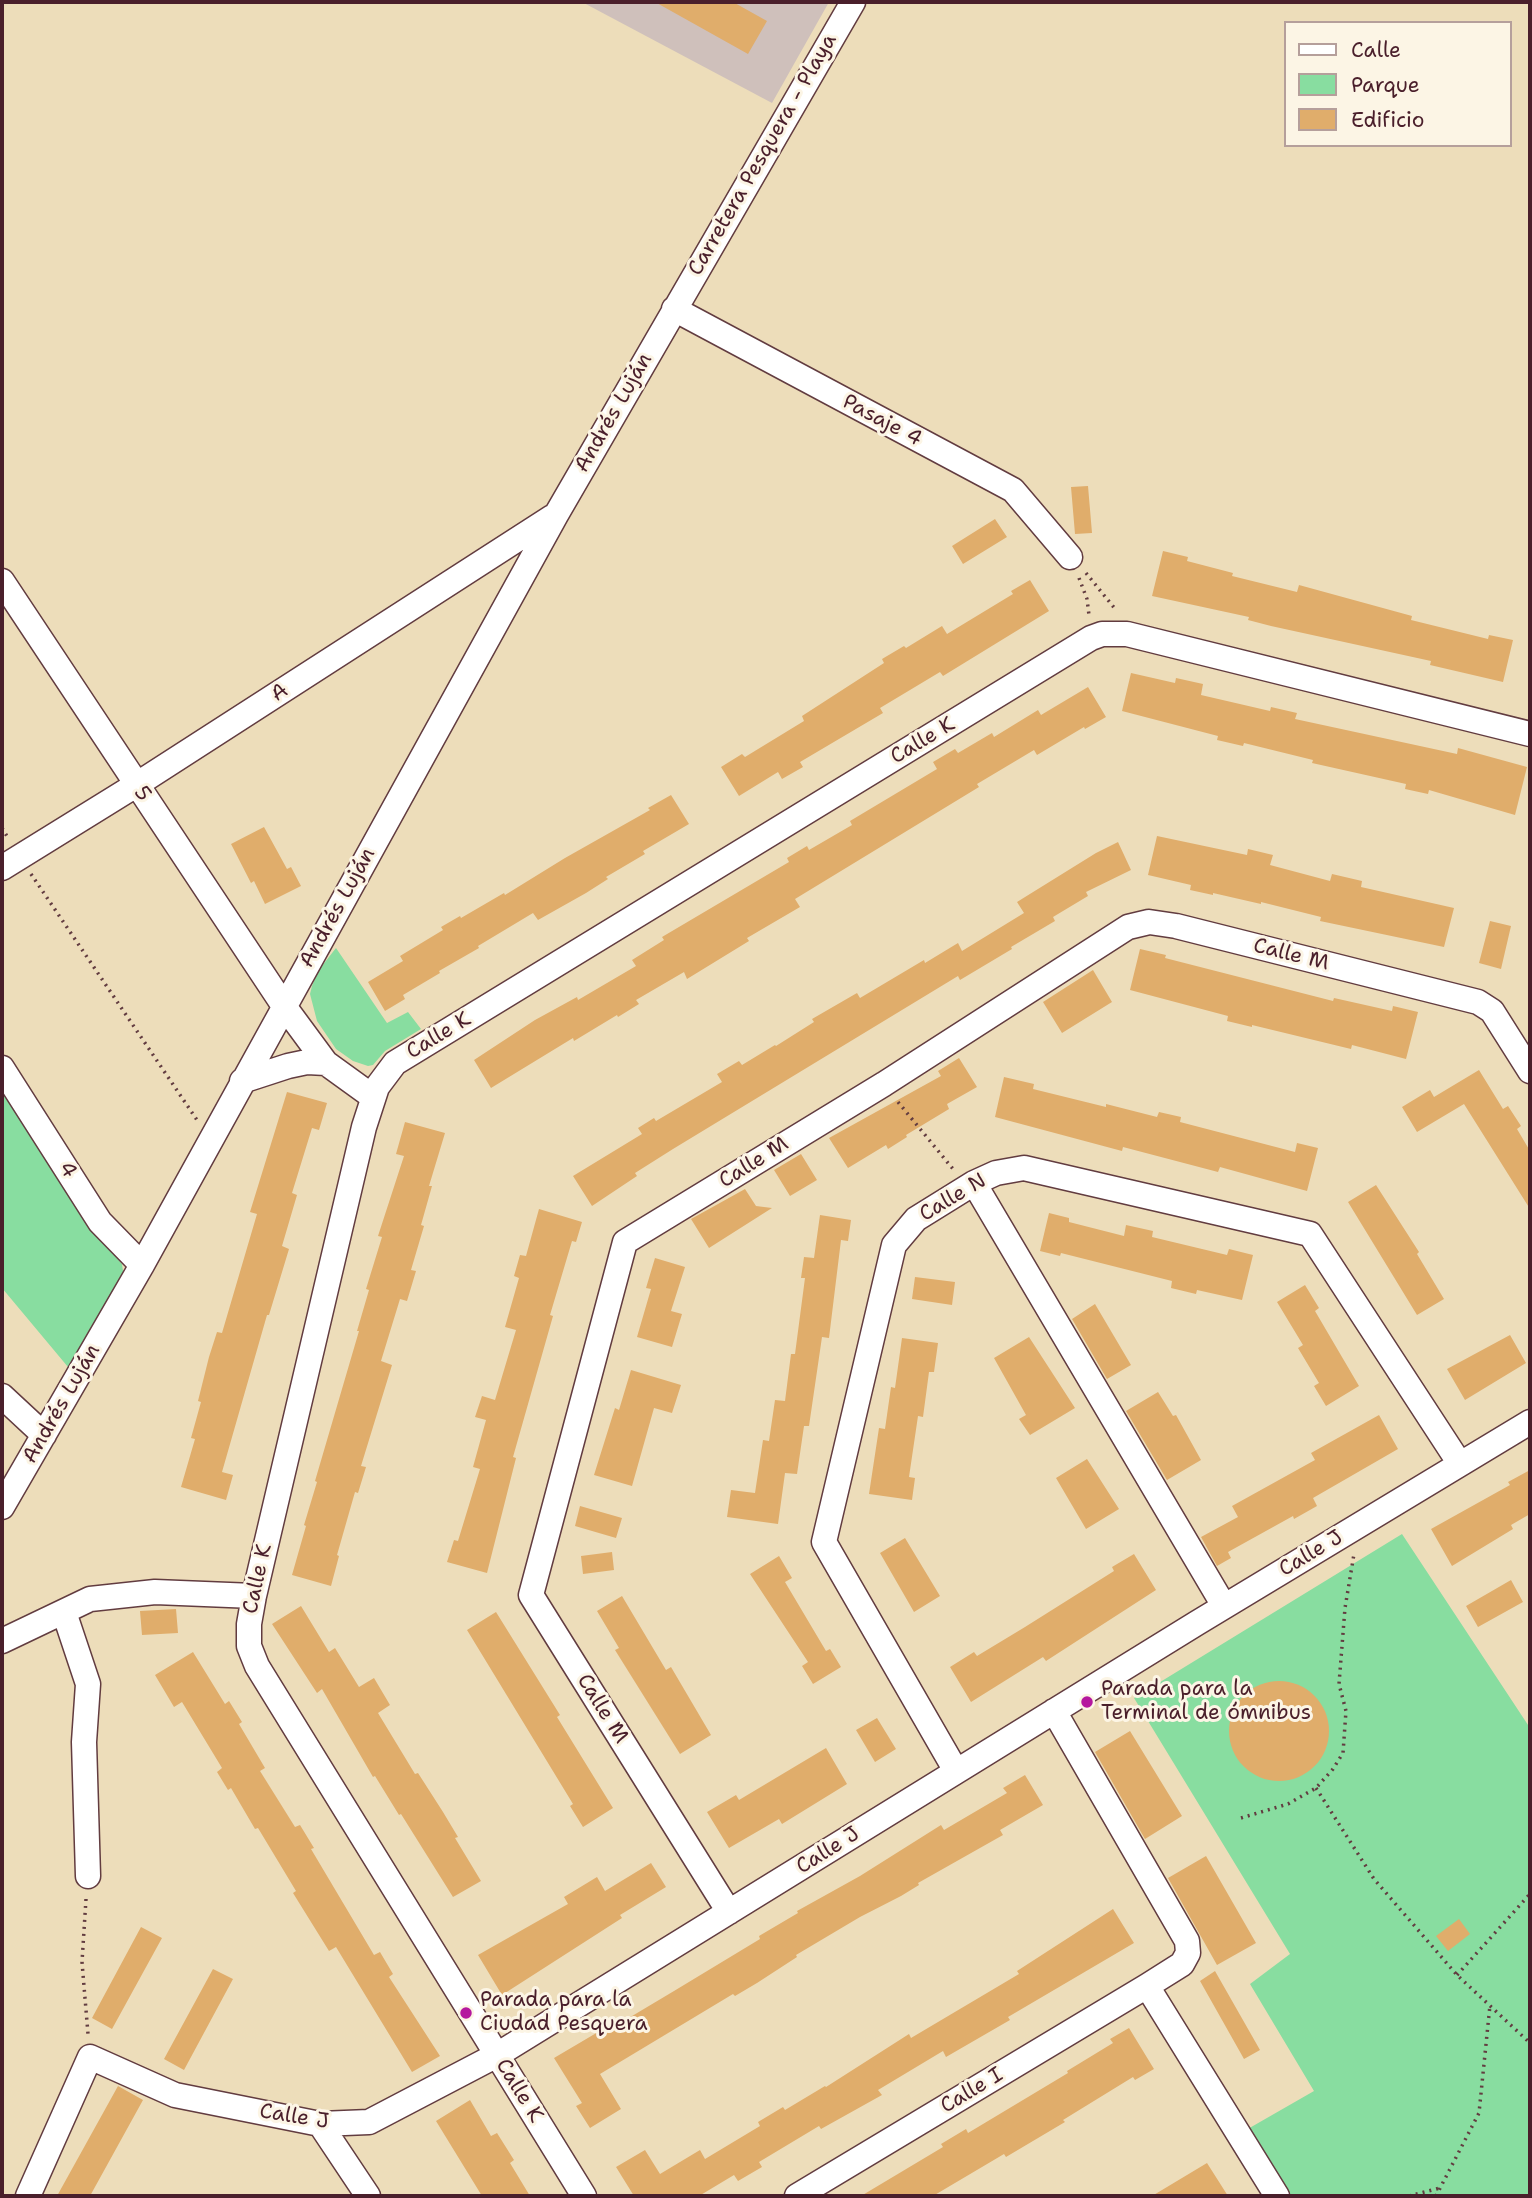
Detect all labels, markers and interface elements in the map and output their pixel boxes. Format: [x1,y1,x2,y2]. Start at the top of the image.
legend [1284,21,1511,147]
street label: Carretera Pesquera - Playa [683,30,843,280]
text: Calle [1351,36,1401,64]
text: Parque [1351,71,1420,99]
text: Edificio [1351,106,1424,134]
street label: Andrés Luján [570,349,658,477]
street label: Pasaje 4 [838,390,926,452]
street label: A [267,678,293,708]
street label: Calle K [886,712,960,770]
street label: 5 [128,782,156,806]
street label: Andrés Luján [295,844,381,972]
street label: Calle M [1251,933,1331,977]
street label: Calle K [402,1007,476,1065]
street label: Calle M [715,1132,793,1194]
street label: 4 [52,1157,82,1183]
street label: Calle N [915,1168,991,1228]
street label: Andrés Luján [18,1340,106,1468]
street label: Calle J [1275,1525,1347,1583]
street label: Calle K [238,1542,278,1616]
street label: Calle M [571,1670,633,1748]
place label: Parada para la Terminal de ómnibus [1101,1677,1311,1727]
marker: Parada para la Terminal de ómnibus [1079,1694,1095,1710]
street label: Calle J [792,1822,864,1880]
place label: Parada para la Ciudad Pesquera [480,1988,647,2038]
marker: Parada para la Ciudad Pesquera [458,2005,474,2021]
street label: Calle K [490,2054,548,2128]
street label: Calle I [936,2063,1008,2119]
street label: Calle J [258,2099,330,2135]

